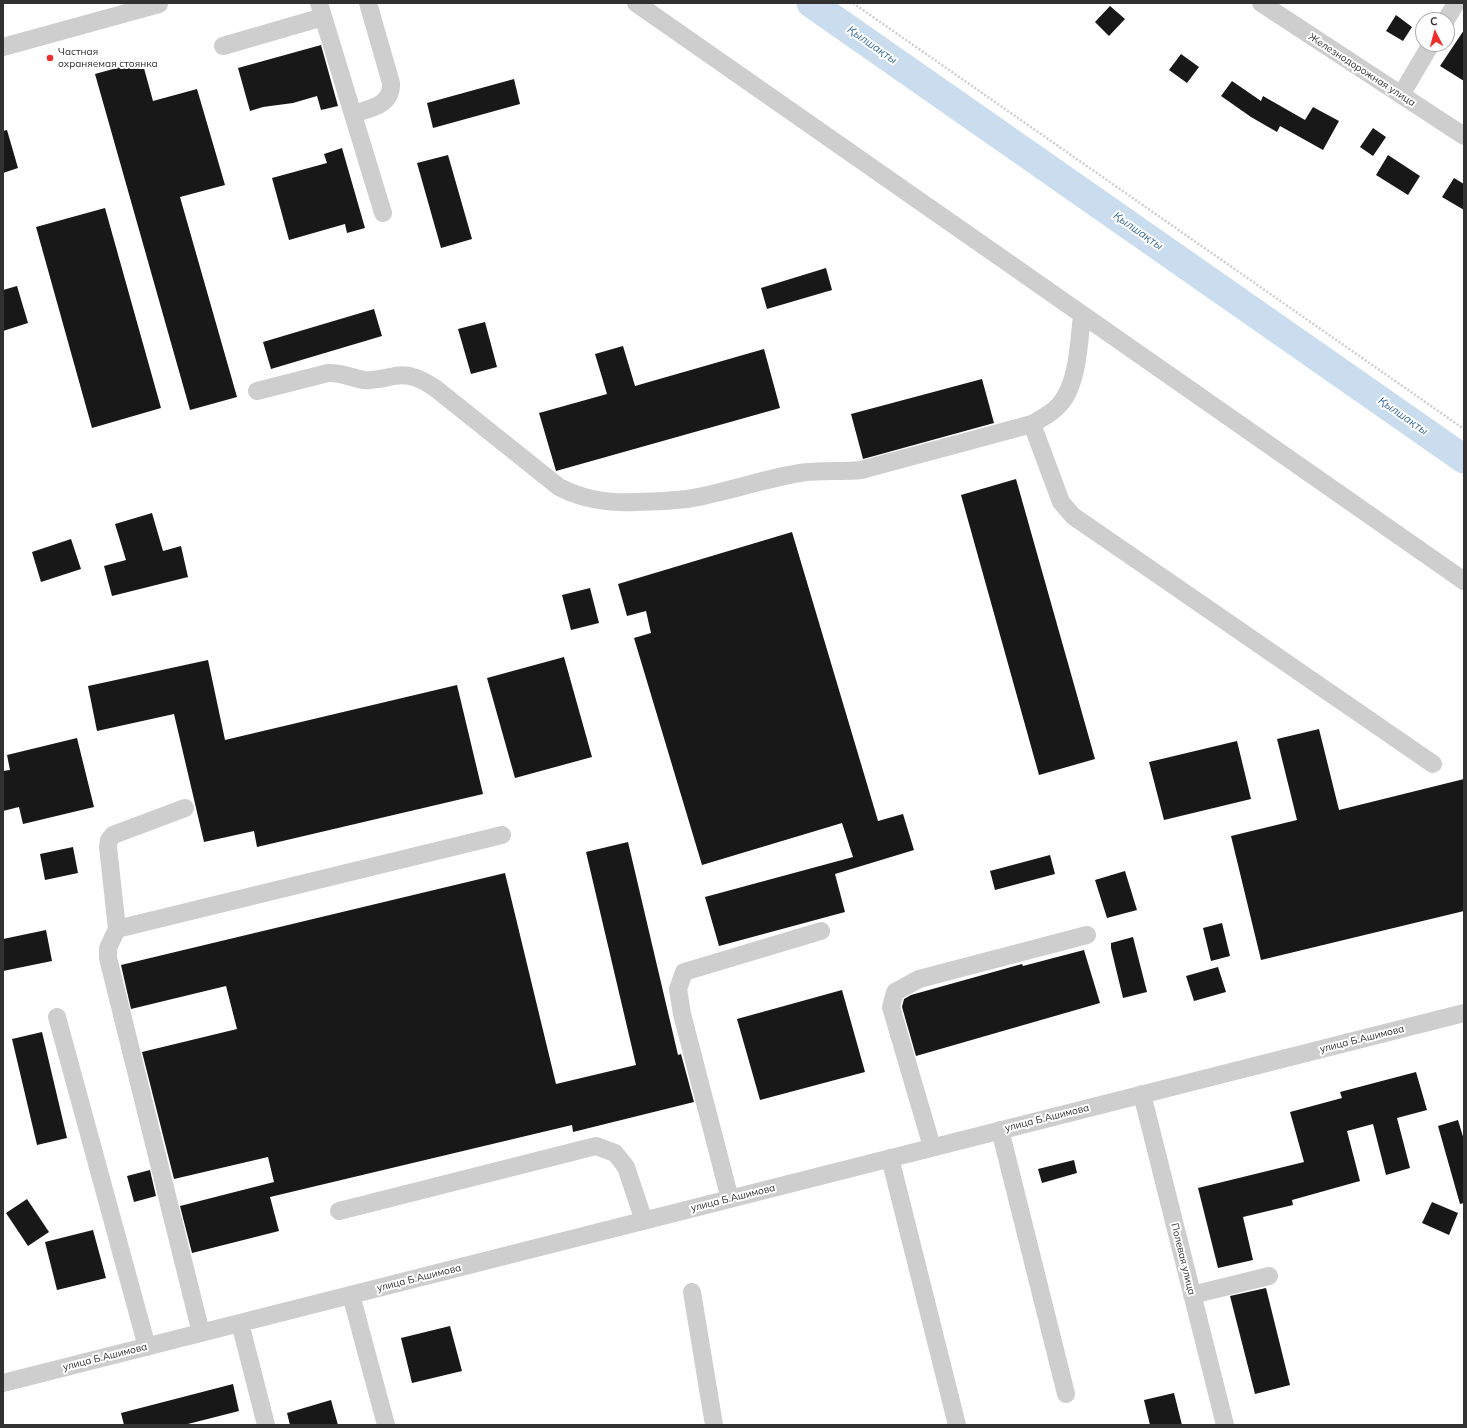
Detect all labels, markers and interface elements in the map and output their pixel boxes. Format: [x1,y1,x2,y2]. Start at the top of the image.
north arrow [1415,12,1455,52]
text: С [1429,14,1438,28]
water label: Қылшақты [845,23,899,67]
street label: Железнодорожная улица [1306,31,1418,109]
place label: Частная охраняемая стоянка [58,46,158,70]
marker: Частная охраняемая стоянка [45,53,55,63]
water label: Қылшақты [1111,209,1165,253]
water label: Қылшақты [1376,394,1430,438]
street label: улица Б.Ашимова [1318,1023,1406,1055]
street label: улица Б.Ашимова [1003,1102,1091,1134]
street label: улица Б.Ашимова [689,1182,777,1214]
street label: Полевая улица [1168,1222,1198,1296]
street label: улица Б.Ашимова [375,1262,463,1294]
street label: улица Б.Ашимова [61,1341,149,1373]

